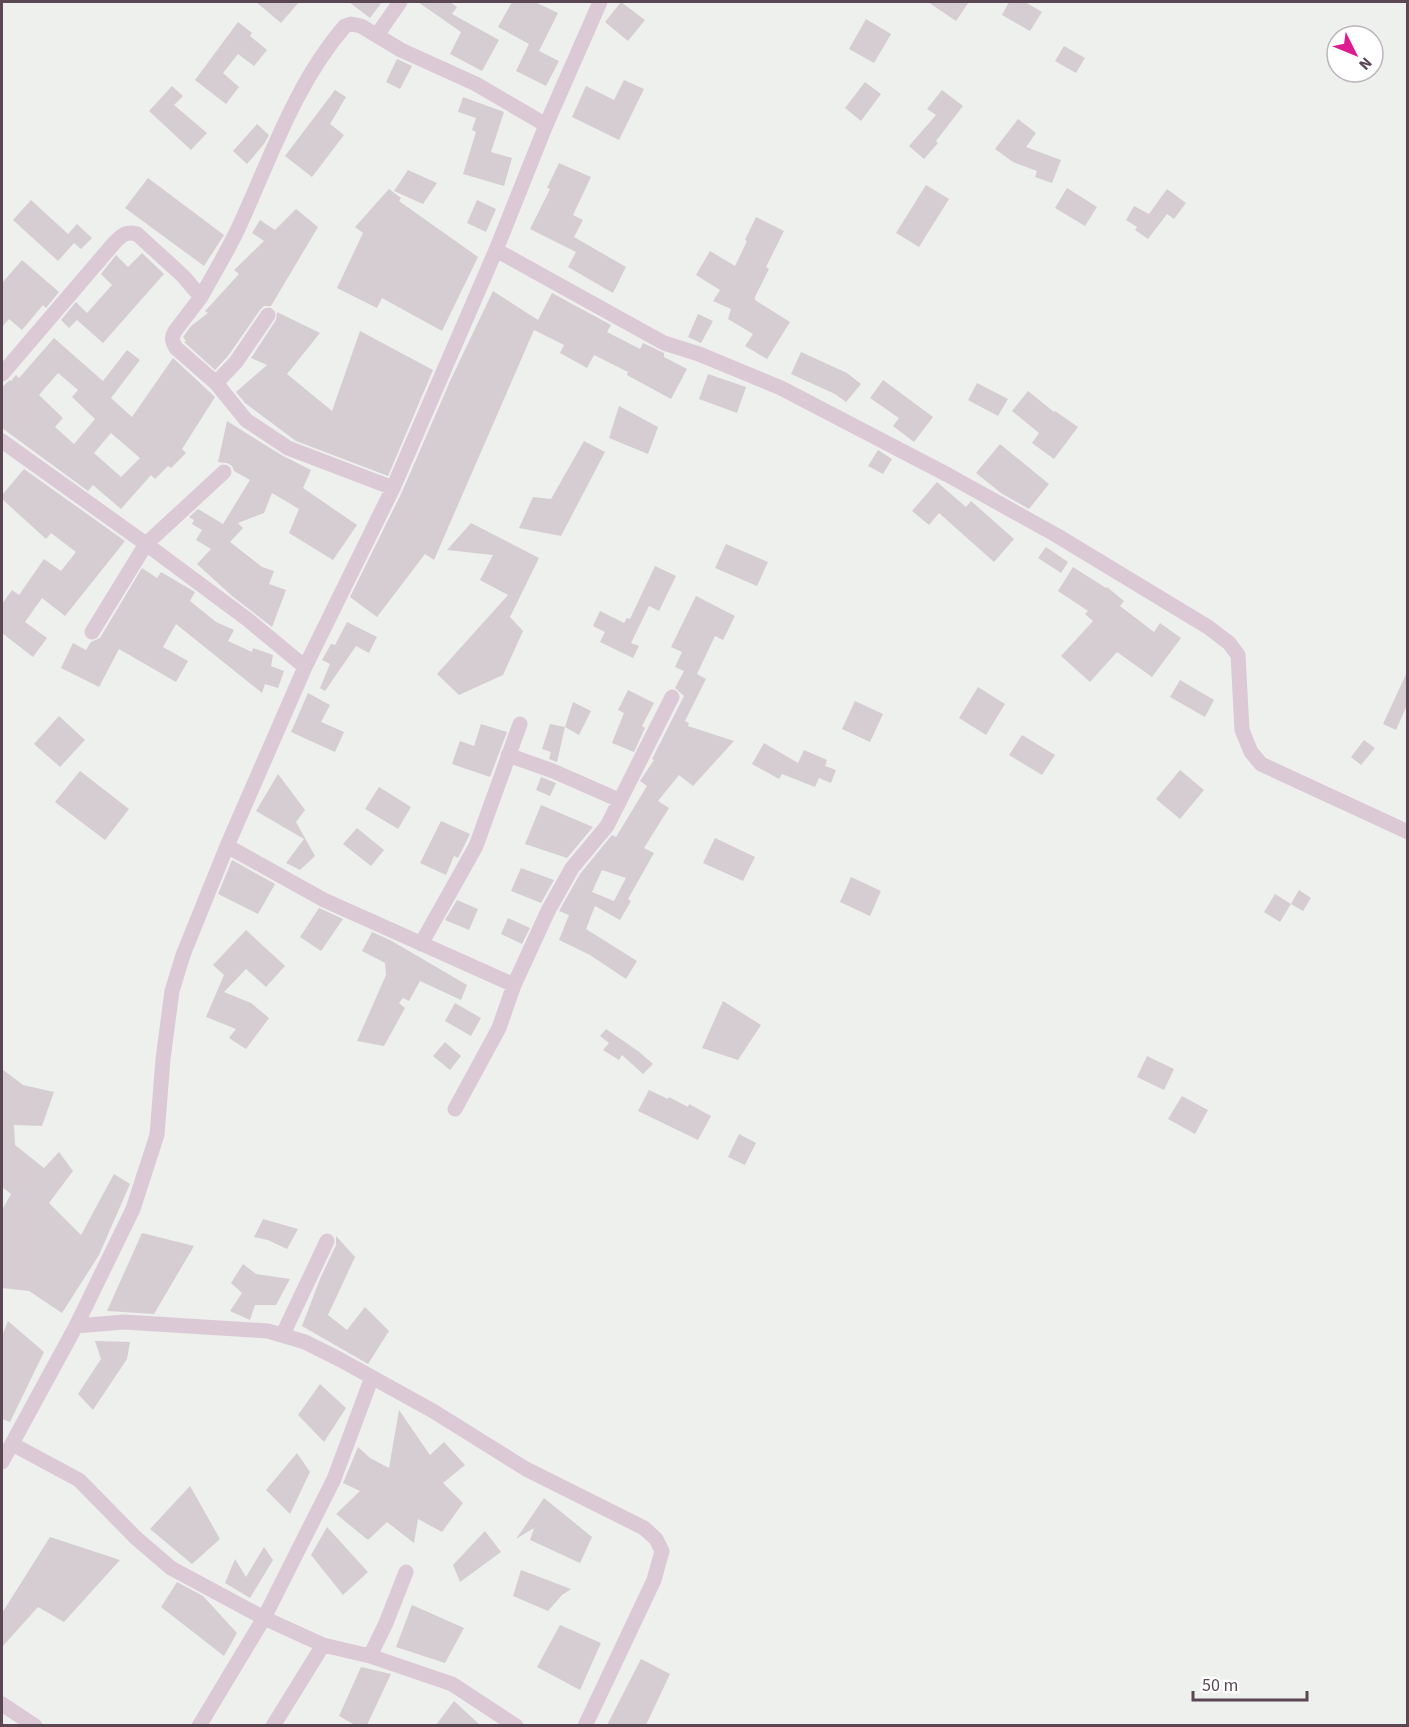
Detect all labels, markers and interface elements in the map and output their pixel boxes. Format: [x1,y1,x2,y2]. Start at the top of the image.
north arrow [1325,24,1385,84]
text: N [1354,52,1377,75]
scale bar [1193,1664,1307,1702]
text: 50 m [1202,1673,1238,1698]

